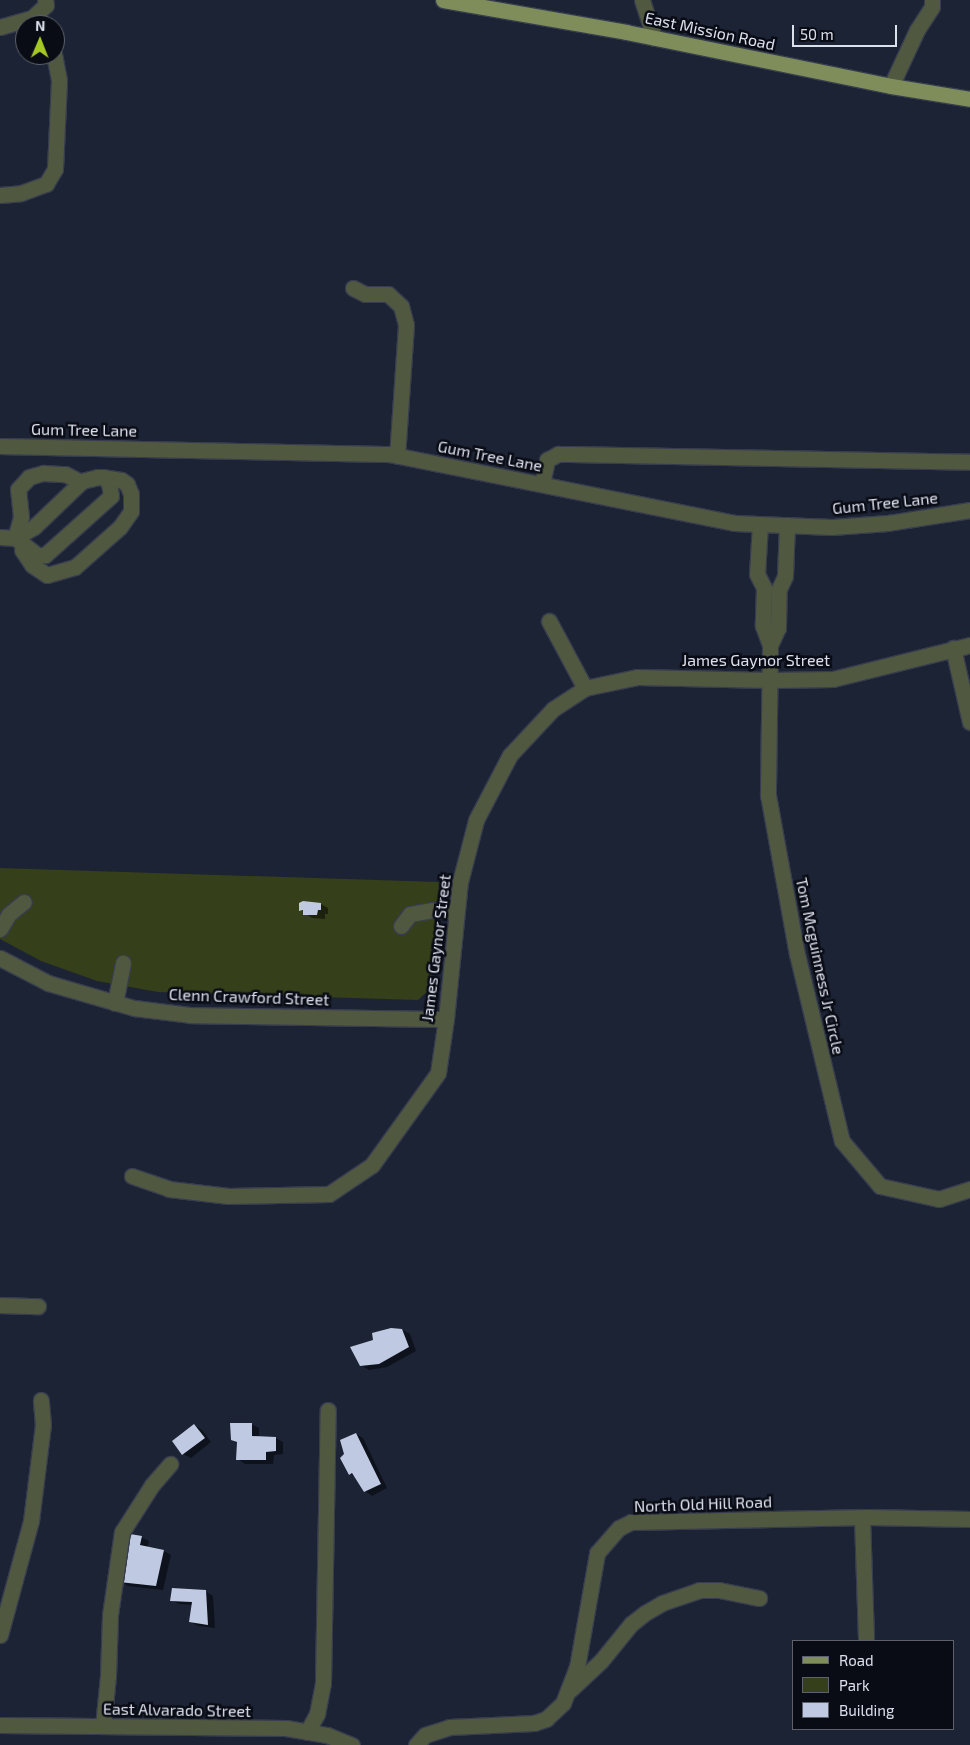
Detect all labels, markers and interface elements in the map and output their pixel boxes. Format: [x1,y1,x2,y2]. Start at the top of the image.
street label: East Mission Road [643,8,777,54]
north arrow [15,15,65,65]
scale bar [795,15,900,47]
text: N [35,17,45,34]
text: 50 m [800,25,834,43]
street label: Gum Tree Lane [31,419,137,441]
street label: Gum Tree Lane [436,436,544,476]
street label: Gum Tree Lane [831,488,939,518]
street label: James Gaynor Street [682,650,830,670]
street label: James Gaynor Street [417,873,455,1023]
street label: Tom Mcguinness Jr Circle [792,876,848,1056]
street label: Clenn Crawford Street [168,985,330,1009]
street label: North Old Hill Road [633,1492,773,1516]
legend [792,1640,955,1730]
text: Road [839,1651,874,1669]
text: Park [839,1676,870,1694]
street label: East Alvarado Street [103,1699,251,1721]
text: Building [839,1701,894,1719]

